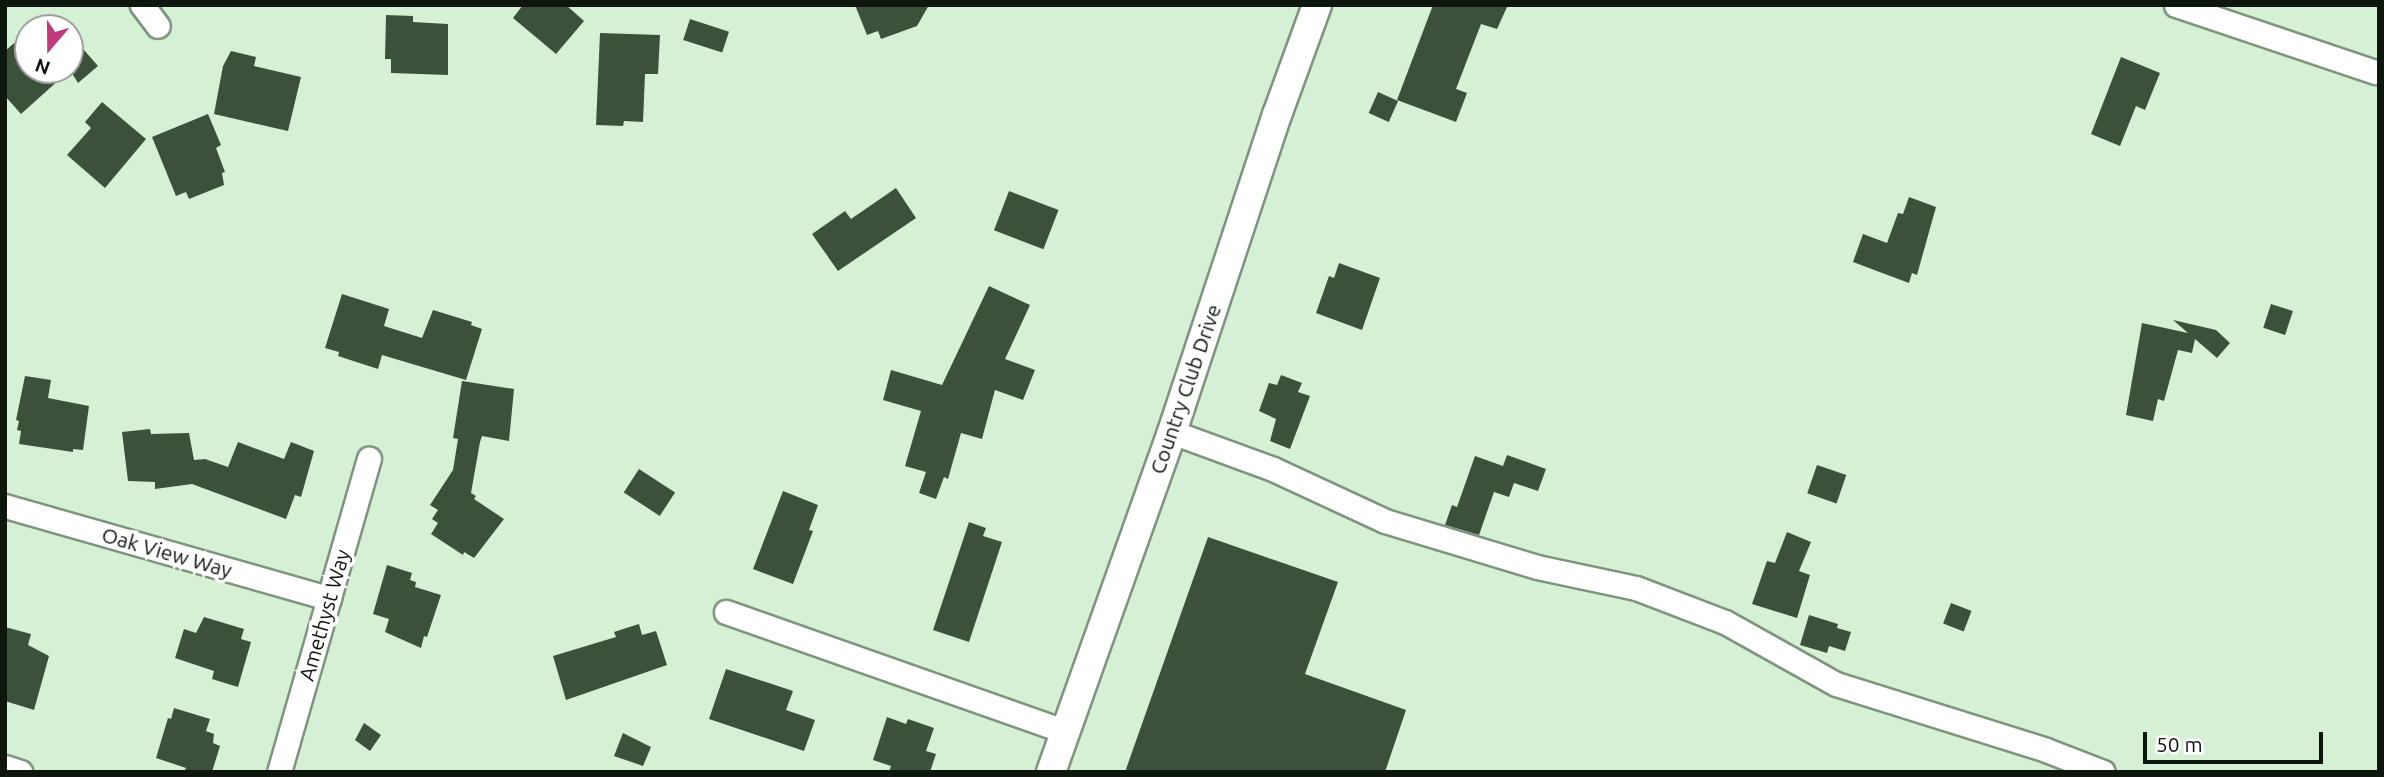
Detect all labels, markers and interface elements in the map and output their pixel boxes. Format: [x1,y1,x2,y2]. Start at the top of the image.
north arrow [14,14,84,84]
text: N [32,54,53,80]
street label: Country Club Drive [1144,301,1226,477]
street label: Oak View Way [99,521,235,583]
street label: Amethyst Way [293,546,355,684]
scale bar [2146,718,2326,762]
text: 50 m [2156,732,2203,756]

